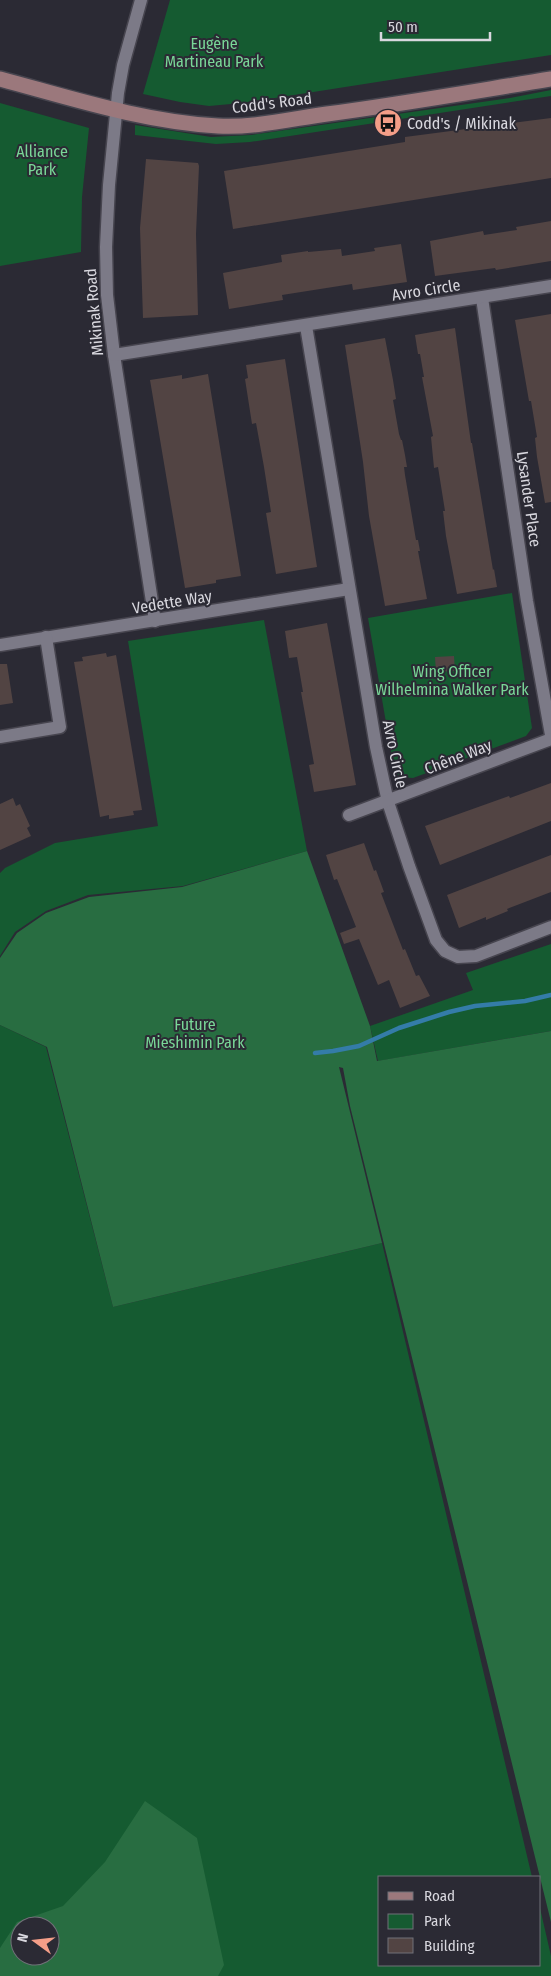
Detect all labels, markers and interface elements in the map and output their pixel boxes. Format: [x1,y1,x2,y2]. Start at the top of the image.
scale bar [381,10,490,42]
text: 50 m [388,18,418,36]
park label: Eugène Martineau Park [165,34,264,71]
street label: Codd's Road [231,89,313,117]
bus stop icon: Codd's / Mikinak [373,108,403,138]
place label: Codd's / Mikinak [407,114,516,133]
park label: Alliance Park [16,142,68,179]
street label: Mikinak Road [81,268,107,356]
street label: Avro Circle [390,275,462,305]
street label: Lysander Place [513,450,545,548]
street label: Vedette Way [131,586,214,618]
park label: Wing Officer Wilhelmina Walker Park [375,662,529,699]
street label: Avro Circle [379,718,411,790]
street label: Chêne Way [422,735,495,779]
park label: Future Mieshimin Park [145,1015,245,1052]
legend [378,1876,541,1966]
text: Road [424,1887,455,1905]
text: Park [424,1912,451,1930]
north arrow [10,1916,60,1966]
text: N [14,1932,32,1944]
text: Building [424,1937,475,1955]

